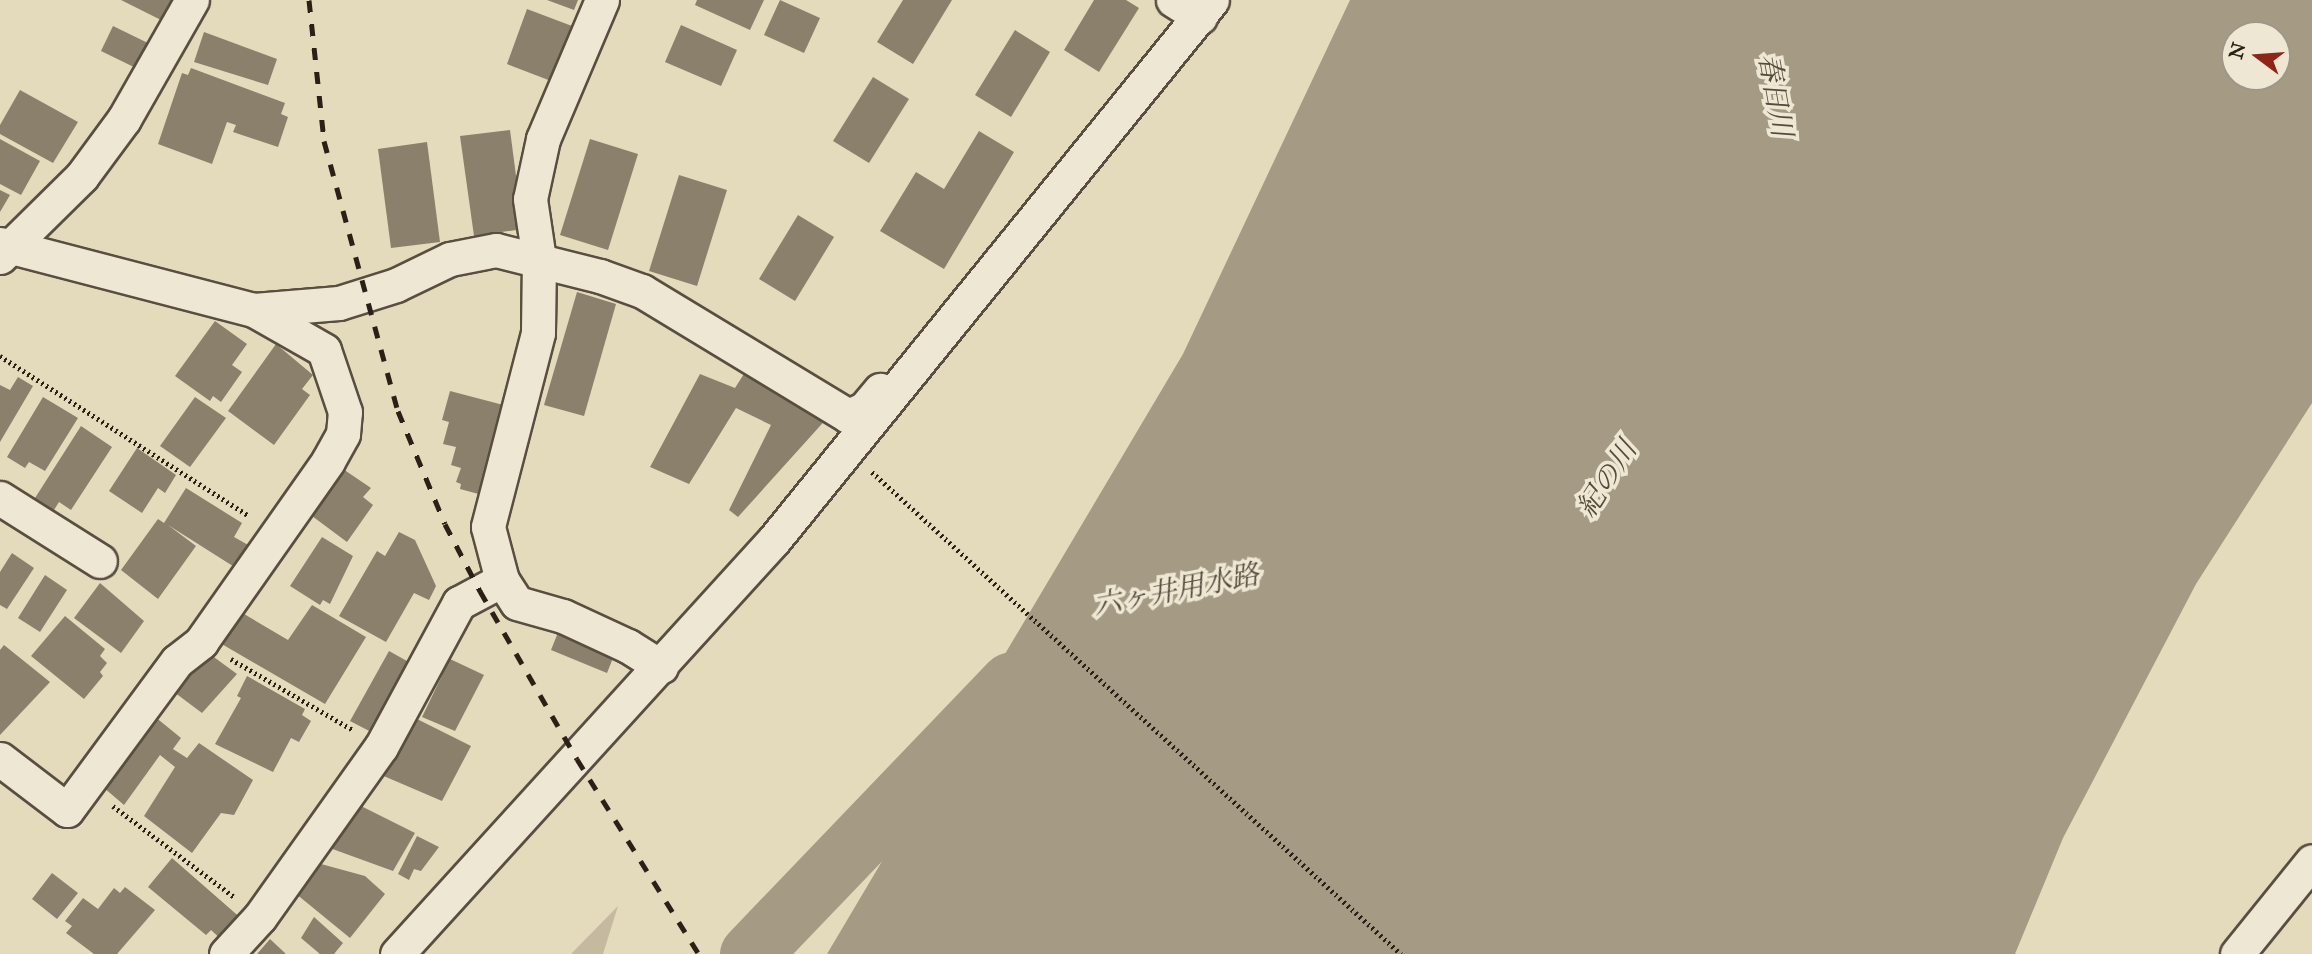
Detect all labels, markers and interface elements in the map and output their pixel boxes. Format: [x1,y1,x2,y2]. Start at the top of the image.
north arrow [2221,21,2291,91]
text: N [2224,40,2251,62]
water label: 春日川 [1751,51,1799,139]
water label: 紀の川 [1570,435,1644,523]
water label: 六ヶ井用水路 [1090,557,1262,623]

